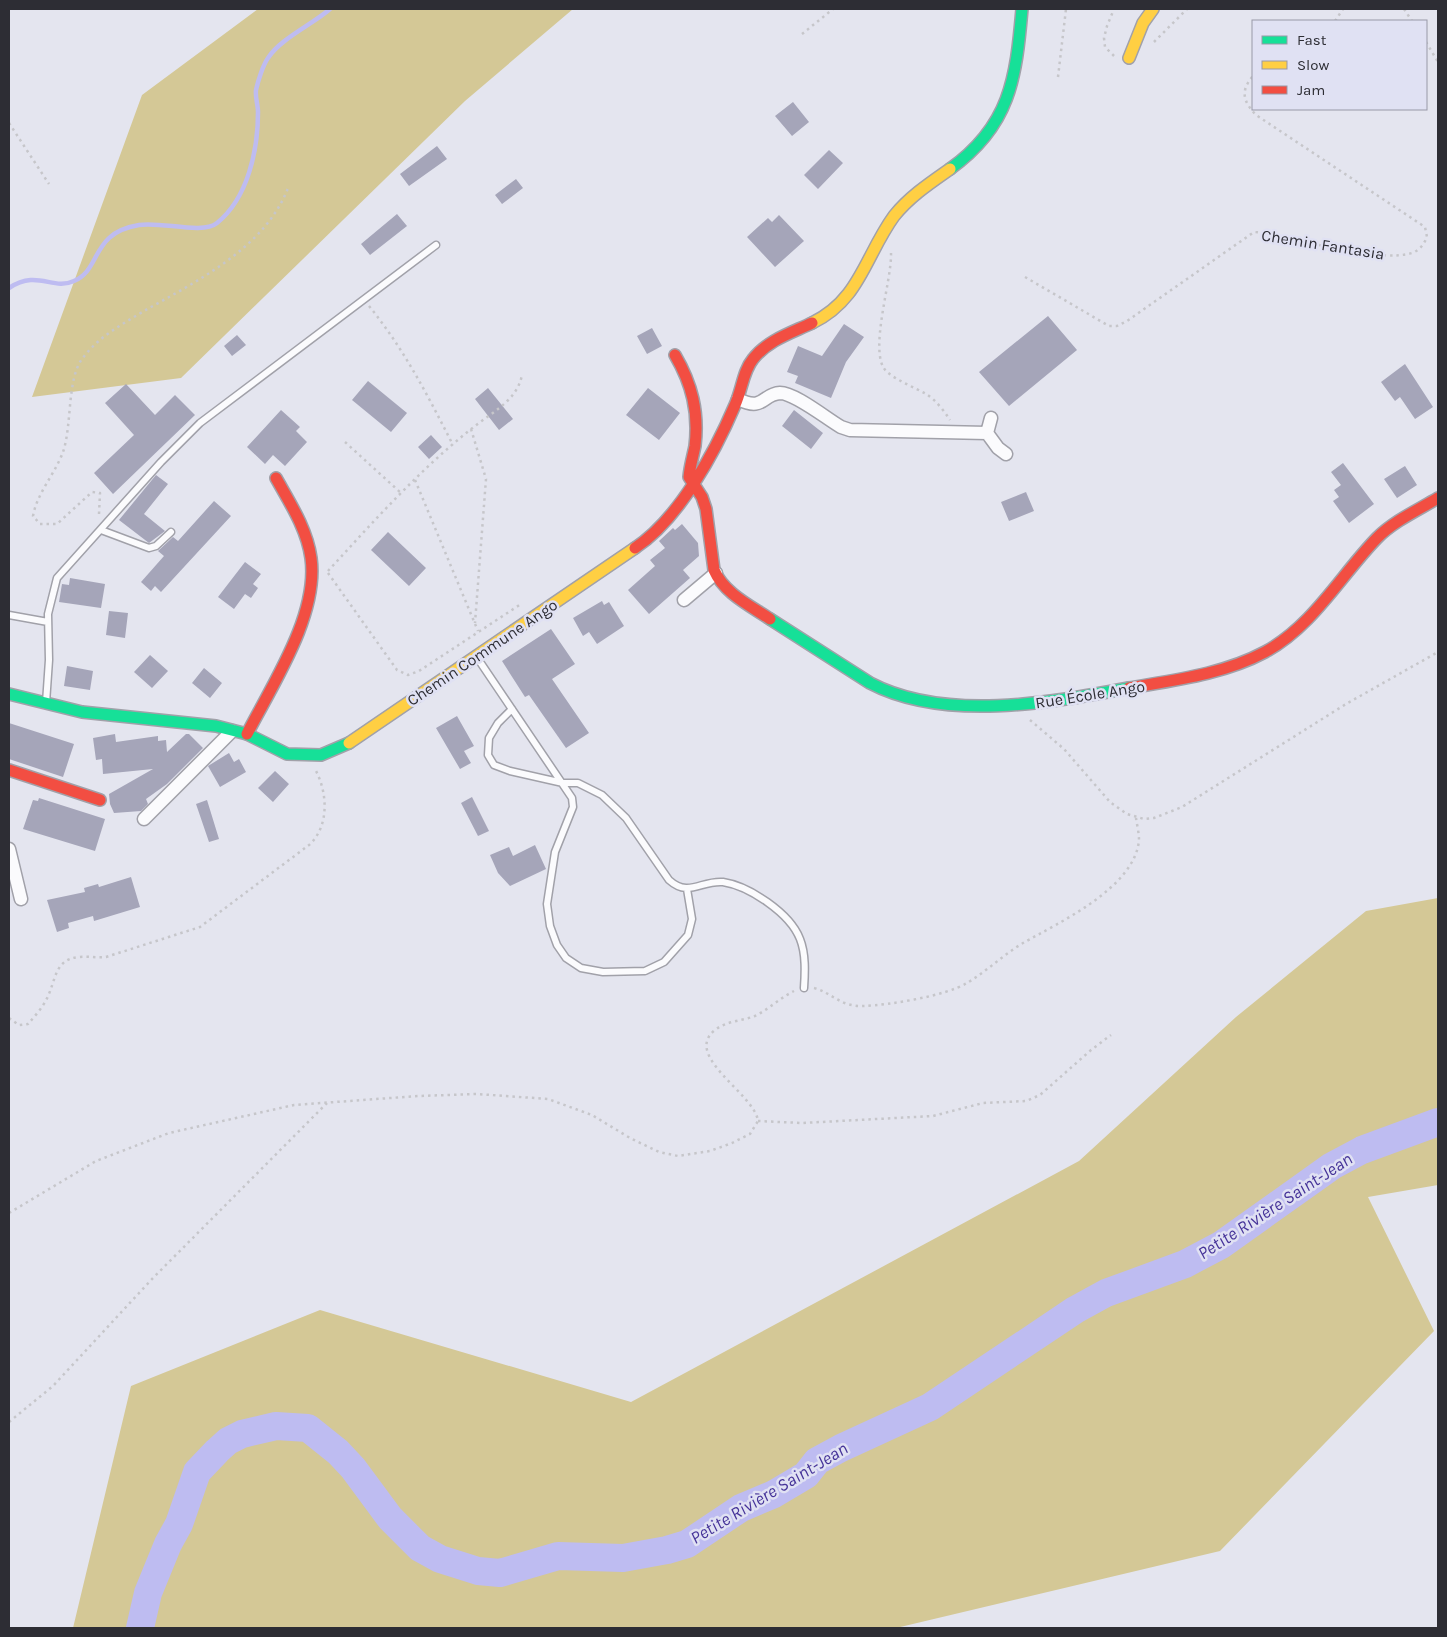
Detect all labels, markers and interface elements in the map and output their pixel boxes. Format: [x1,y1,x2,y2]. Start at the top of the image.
legend [1252,20,1427,110]
text: Fast [1297,31,1327,49]
text: Slow [1297,56,1329,74]
text: Jam [1297,81,1325,99]
street label: Chemin Fantasia [1260,225,1386,264]
street label: Chemin Commune Ango [403,595,561,710]
street label: Rue École Ango [1034,676,1146,713]
water label: Petite Rivière Saint-Jean [1194,1148,1356,1264]
water label: Petite Rivière Saint-Jean [686,1437,852,1549]

